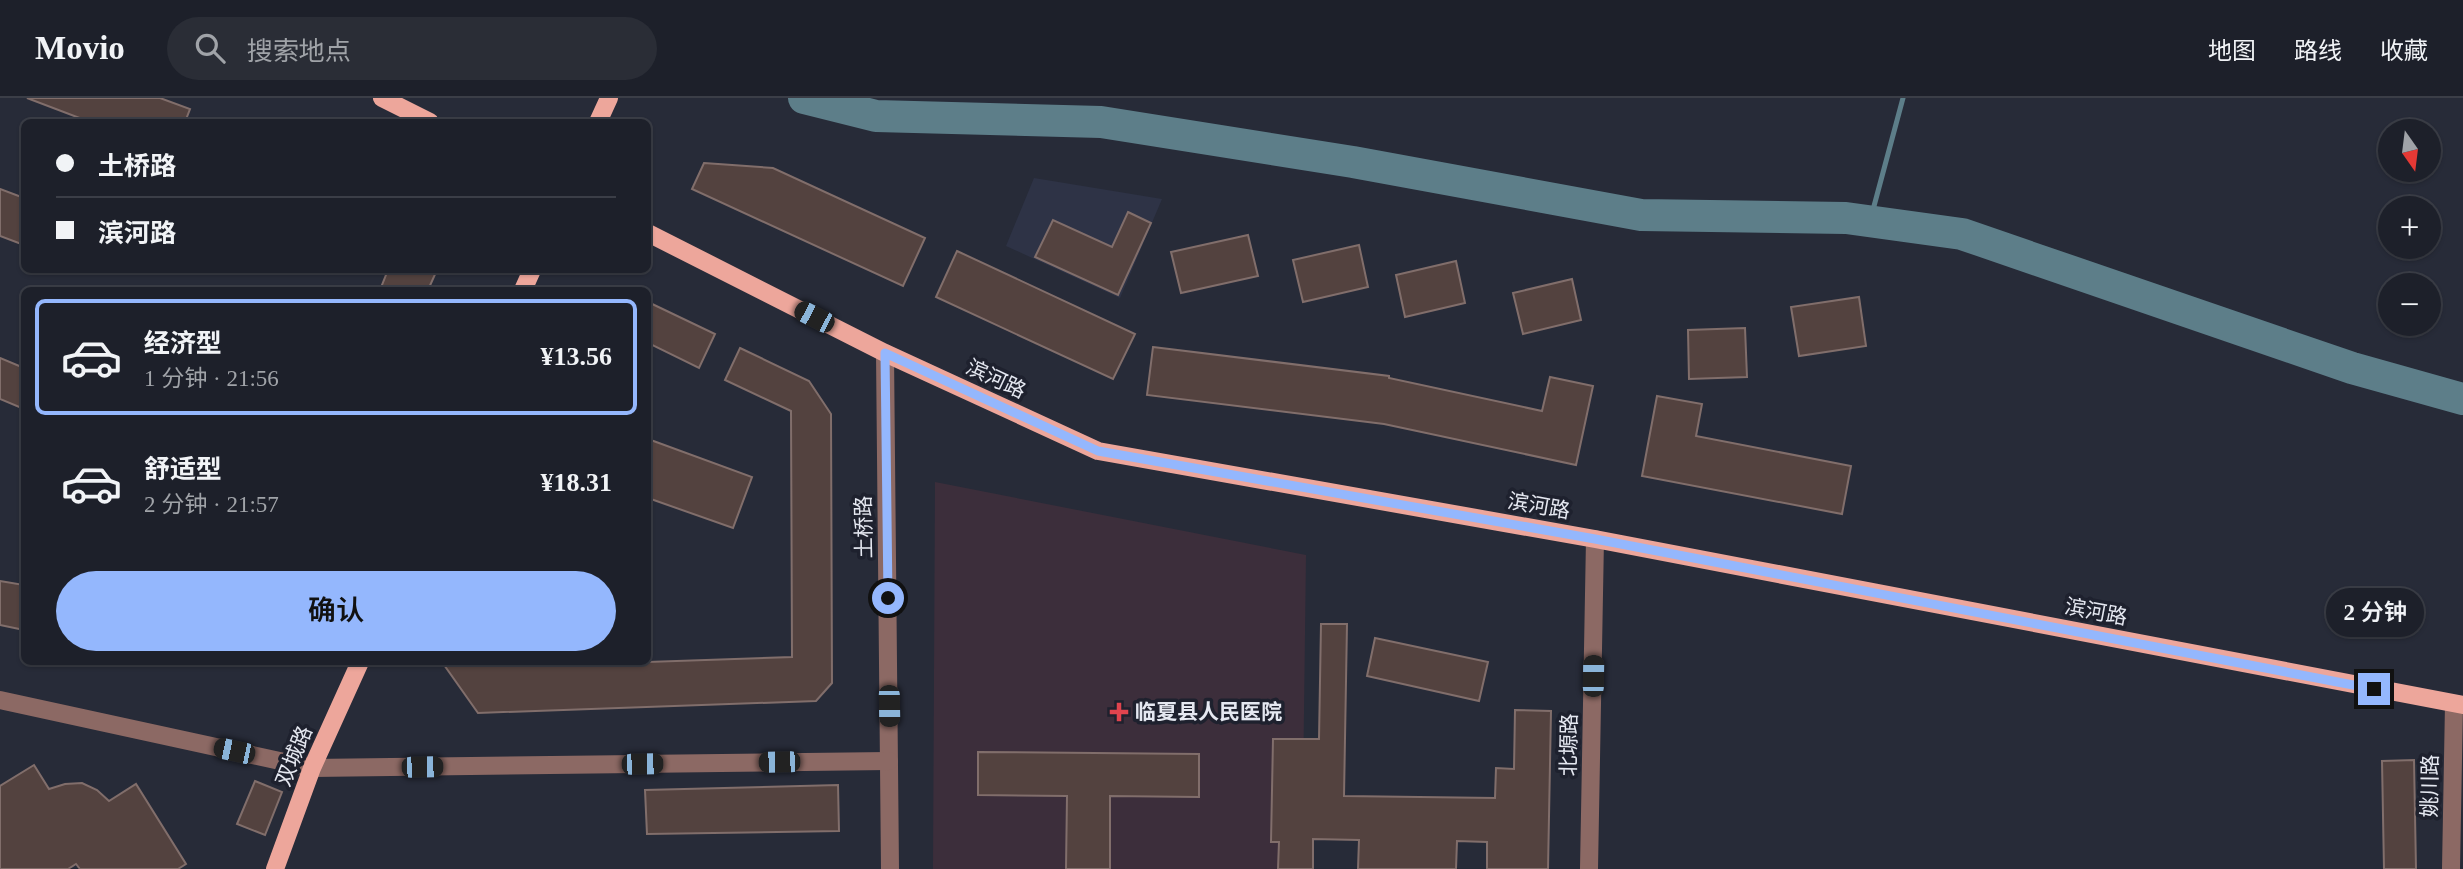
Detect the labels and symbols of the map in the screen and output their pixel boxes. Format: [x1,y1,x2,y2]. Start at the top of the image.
north arrow [2378,119,2441,182]
car [791,298,838,336]
street label: 滨河路 [962,355,1030,403]
street label: 滨河路 [1506,489,1572,523]
street label: 土桥路 [851,495,877,559]
route start [872,582,904,614]
callout: 2 分钟 [2325,588,2423,636]
street label: 滨河路 [2063,594,2129,630]
car [1583,655,1604,697]
route end [2358,673,2390,705]
car [879,685,900,727]
place label: 临夏县人民医院 [1135,700,1282,724]
marker: 临夏县人民医院 [1109,702,1129,722]
street label: 北塬路 [1556,713,1582,777]
street label: 双城路 [271,722,317,790]
car [212,736,257,766]
car [758,751,801,773]
car [621,753,664,775]
street label: 姚川路 [2417,754,2443,818]
car [401,756,444,778]

